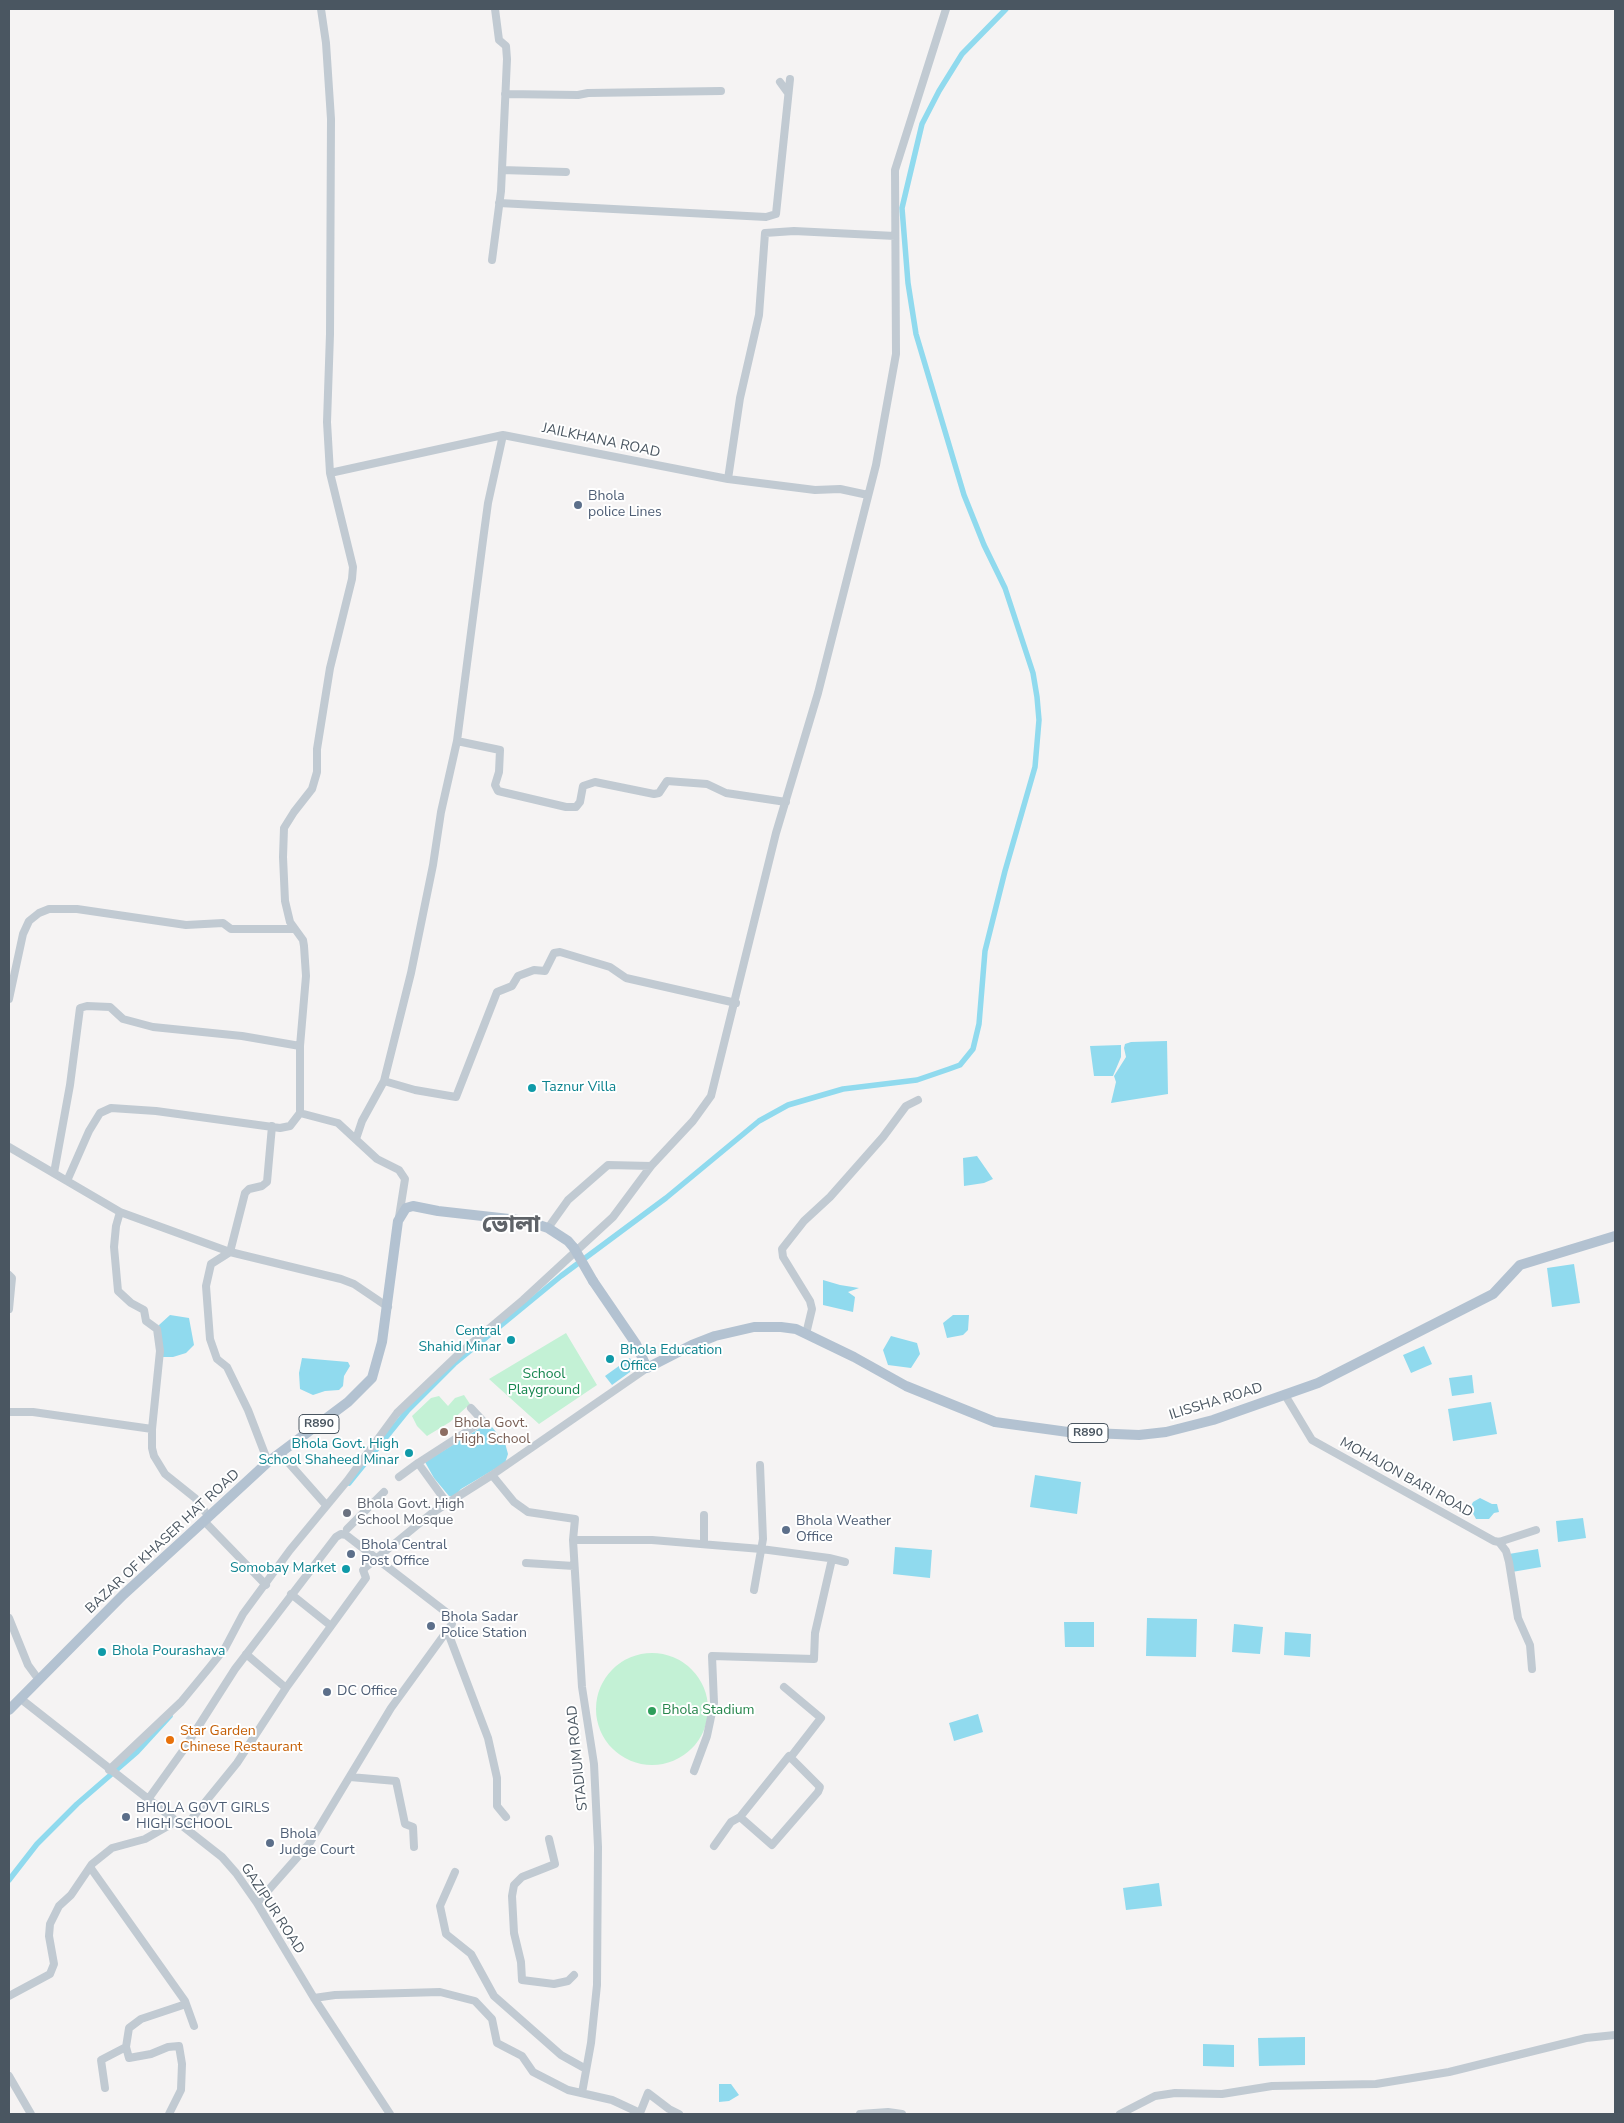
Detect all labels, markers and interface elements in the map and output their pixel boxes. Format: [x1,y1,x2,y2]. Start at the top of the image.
street label: JAILKHANA ROAD [540,420,662,462]
place label: Bhola police Lines [588,489,662,522]
marker: Bhola police Lines [572,499,584,511]
place label: Taznur Villa [542,1080,616,1096]
marker: Taznur Villa [526,1082,538,1094]
district label: ভোলা [482,1212,540,1240]
place label: Central Shahid Minar [418,1324,501,1356]
marker: Central Shahid Minar [505,1334,517,1346]
place label: Bhola Education Office [620,1343,722,1375]
marker: Bhola Education Office [604,1353,616,1365]
park label: School Playground [508,1367,580,1400]
street label: ILISSHA ROAD [1167,1380,1265,1424]
road number: R890 [299,1415,339,1434]
place label: Bhola Govt. High School [454,1416,530,1448]
road number: R890 [1068,1424,1108,1442]
marker: Bhola Govt. High School [438,1426,450,1438]
street label: MOHAJON BARI ROAD [1336,1434,1476,1522]
place label: Bhola Govt. High School Shaheed Minar [258,1437,399,1470]
marker: Bhola Govt. High School Shaheed Minar [403,1447,415,1459]
street label: BAZAR OF KHASER HAT ROAD [83,1466,243,1618]
place label: Bhola Govt. High School Mosque [357,1497,464,1530]
marker: Bhola Govt. High School Mosque [341,1507,353,1519]
place label: Bhola Weather Office [796,1514,891,1546]
marker: Bhola Weather Office [780,1524,792,1536]
place label: Bhola Central Post Office [361,1538,447,1570]
marker: Bhola Central Post Office [345,1548,357,1560]
place label: Somobay Market [230,1561,336,1577]
marker: Somobay Market [340,1563,352,1575]
place label: Bhola Sadar Police Station [441,1610,527,1642]
marker: Bhola Sadar Police Station [425,1620,437,1632]
place label: Bhola Pourashava [112,1644,225,1660]
marker: Bhola Pourashava [96,1646,108,1658]
place label: DC Office [337,1684,397,1700]
marker: DC Office [321,1686,333,1698]
place label: Bhola Stadium [662,1703,755,1719]
street label: STADIUM ROAD [564,1704,592,1812]
marker: Bhola Stadium [646,1705,658,1717]
place label: Star Garden Chinese Restaurant [180,1724,303,1756]
marker: Star Garden Chinese Restaurant [164,1734,176,1746]
place label: BHOLA GOVT GIRLS HIGH SCHOOL [136,1801,270,1834]
marker: BHOLA GOVT GIRLS HIGH SCHOOL [120,1811,132,1823]
place label: Bhola Judge Court [280,1827,355,1860]
marker: Bhola Judge Court [264,1837,276,1849]
street label: GAZIPUR ROAD [236,1861,308,1957]

